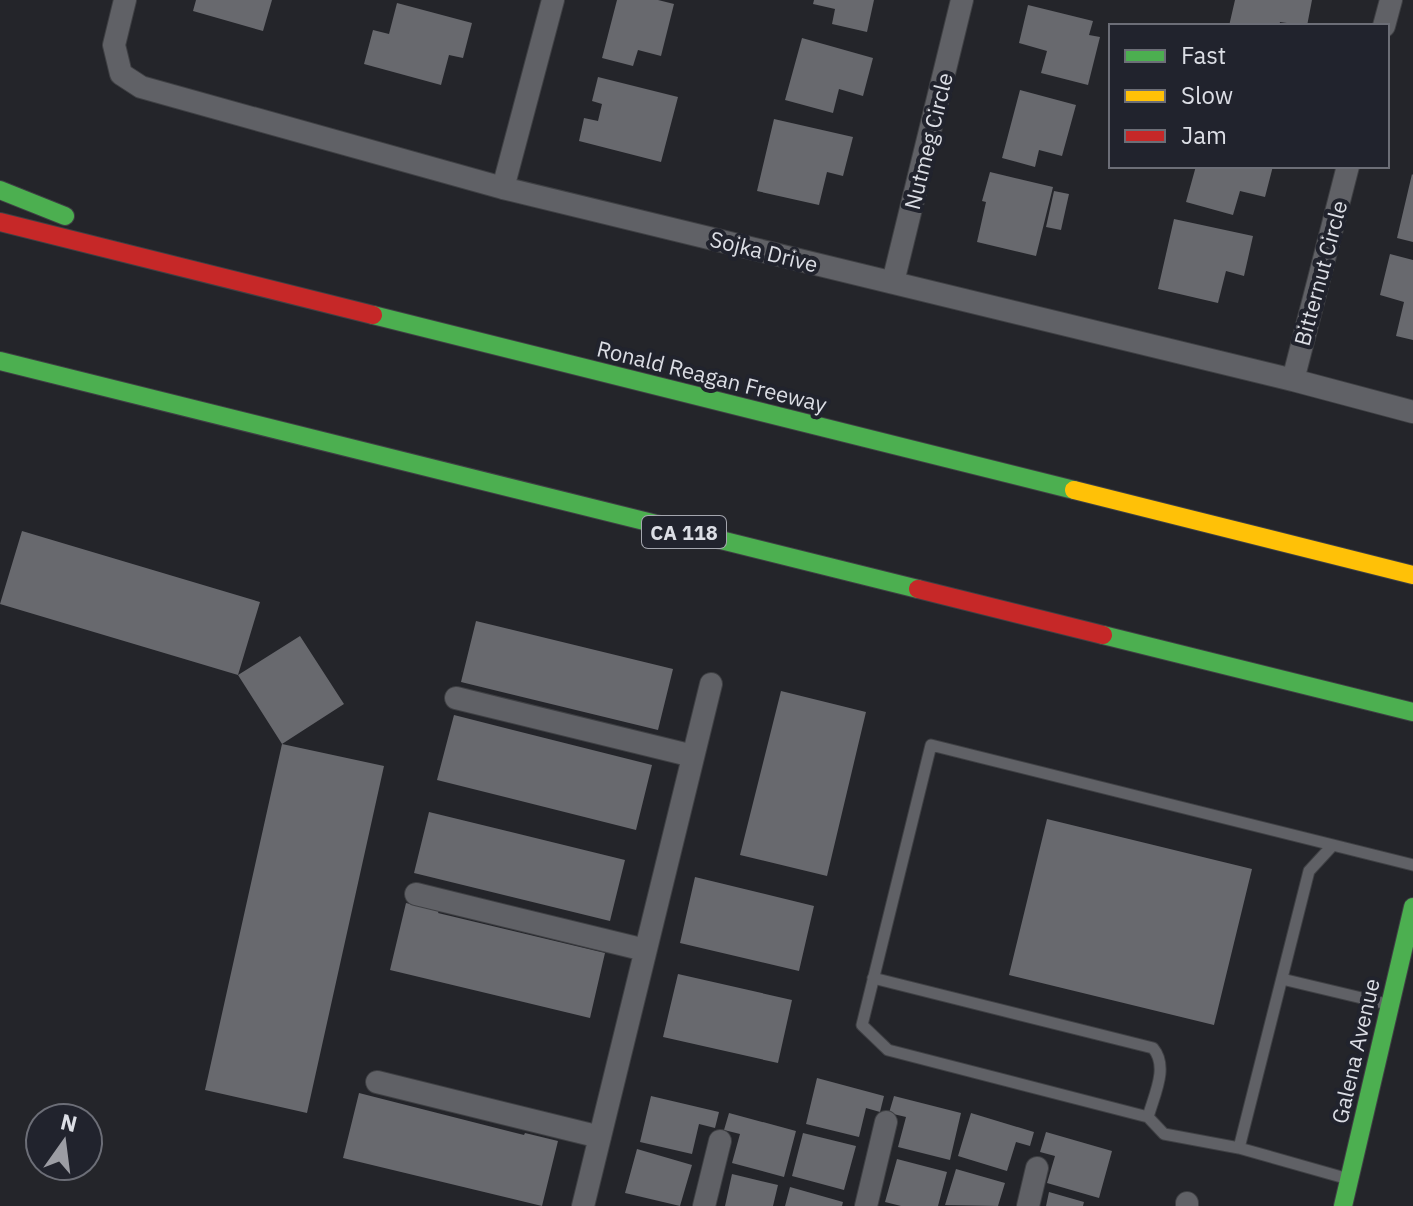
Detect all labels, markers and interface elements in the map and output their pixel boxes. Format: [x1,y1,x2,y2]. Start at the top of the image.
legend [1109,24,1389,168]
text: Fast [1181,39,1226,71]
street label: Nutmeg Circle [897,70,959,212]
text: Slow [1181,79,1233,111]
text: Jam [1181,119,1227,151]
street label: Bitternut Circle [1287,197,1353,349]
street label: Sojka Drive [707,224,821,278]
street label: Ronald Reagan Freeway [594,333,830,419]
road number: CA 118 [642,516,726,548]
street label: Galena Avenue [1324,976,1386,1126]
north arrow [24,1102,104,1182]
text: N [58,1106,80,1138]

